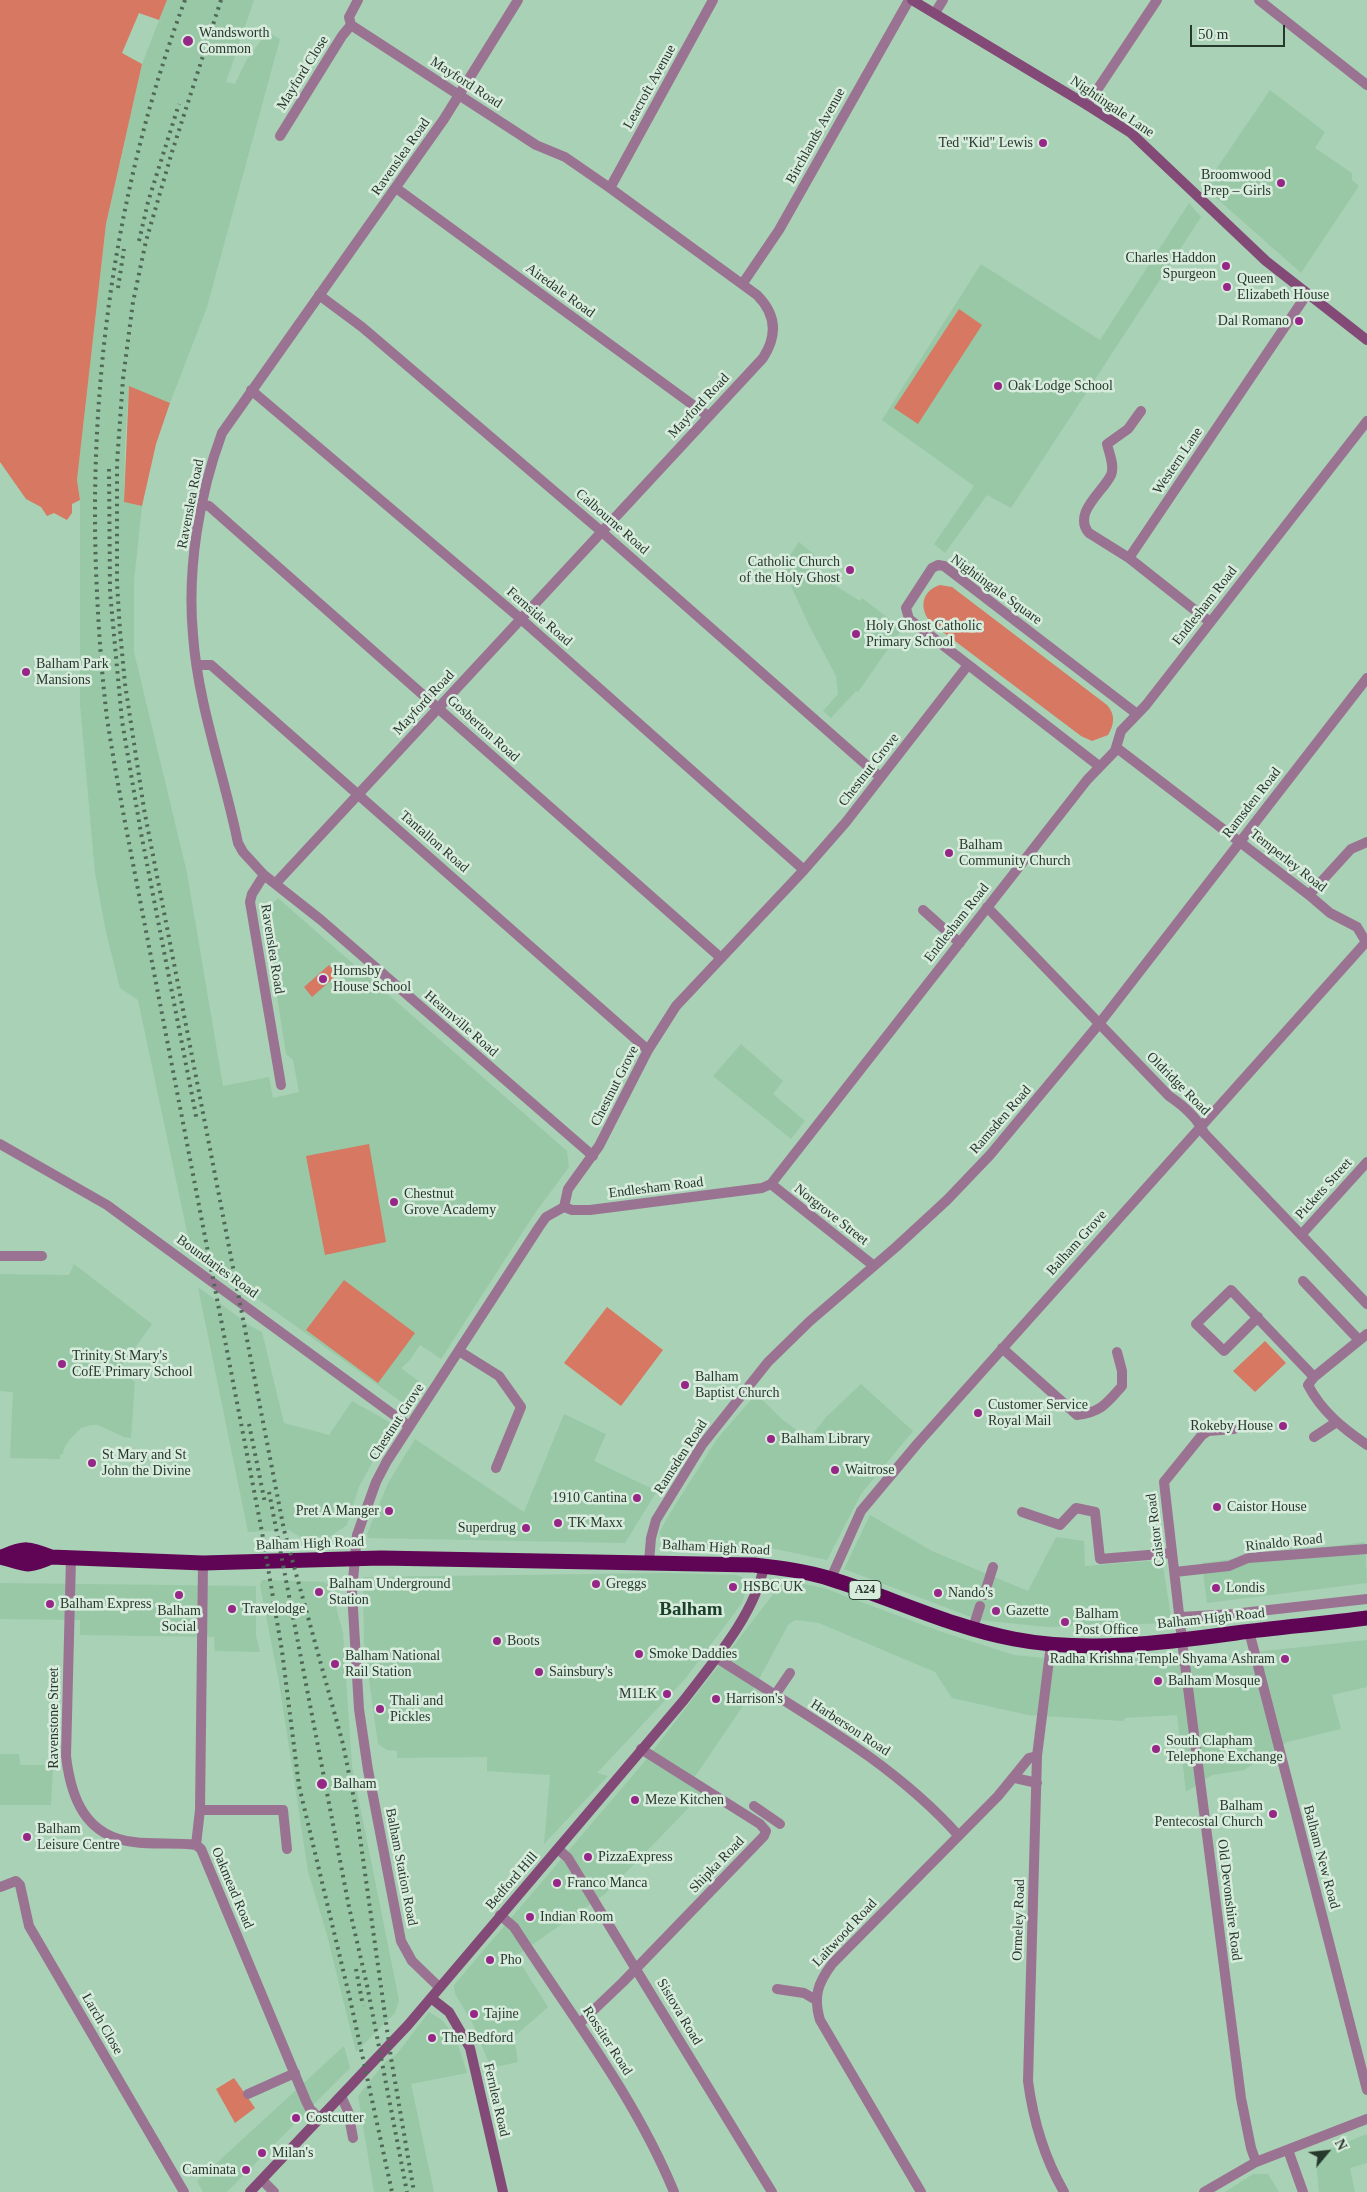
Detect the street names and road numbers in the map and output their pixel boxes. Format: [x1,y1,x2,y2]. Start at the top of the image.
street label: Mayford Close [274,33,332,113]
street label: Leacroft Avenue [620,42,680,132]
street label: Mayford Road [427,54,505,112]
street label: Nightingale Lane [1067,73,1157,141]
street label: Birchlands Avenue [783,85,849,187]
street label: Ravenslea Road [368,115,434,199]
street label: Airedale Road [522,260,598,322]
street label: Mayford Road [665,370,733,442]
street label: Western Lane [1150,424,1206,498]
street label: Ravenslea Road [174,458,208,550]
street label: Calbourne Road [572,486,652,558]
street label: Nightingale Square [947,551,1045,629]
street label: Endlesham Road [1169,563,1241,649]
street label: Fernside Road [503,584,575,650]
street label: Mayford Road [390,667,458,739]
street label: Gosberton Road [443,692,523,766]
street label: Chestnut Grove [835,730,903,810]
street label: Ramsden Road [1219,764,1285,842]
street label: Tantallon Road [396,808,472,876]
street label: Temperley Road [1246,826,1330,896]
street label: Endlesham Road [921,880,993,966]
street label: Ravenslea Road [257,903,287,995]
street label: Hearnville Road [421,987,501,1061]
street label: Chestnut Grove [587,1043,643,1129]
street label: Oldridge Road [1143,1049,1213,1119]
street label: Ramsden Road [967,1082,1035,1158]
street label: Pickets Street [1292,1155,1356,1223]
street label: Endlesham Road [608,1174,704,1202]
street label: Norgrove Street [791,1181,871,1249]
street label: Balham Grove [1043,1207,1111,1279]
street label: Boundaries Road [173,1232,261,1302]
street label: Chestnut Grove [366,1380,428,1464]
street label: Ramsden Road [651,1417,711,1497]
street label: Caistor Road [1143,1493,1169,1567]
street label: Rinaldo Road [1245,1531,1323,1555]
street label: Balham High Road [256,1534,364,1554]
street label: Balham High Road [662,1537,770,1559]
road number: A24 [849,1580,881,1600]
street label: Balham High Road [1156,1605,1266,1633]
street label: Ravenstone Street [46,1667,62,1769]
street label: Harberson Road [807,1696,893,1760]
street label: Balham New Road [1299,1803,1343,1911]
street label: Balham Station Road [381,1807,421,1927]
street label: Shipka Road [686,1833,748,1897]
street label: Old Devonshire Road [1213,1838,1245,1962]
street label: Oakmead Road [207,1845,257,1931]
street label: Bedford Hill [482,1849,542,1913]
street label: Ormeley Road [1009,1879,1029,1961]
street label: Laitwood Road [809,1896,881,1970]
street label: Sistova Road [653,1976,705,2048]
street label: Larch Close [78,1990,126,2058]
street label: Rossiter Road [578,2003,636,2079]
street label: Fernlea Road [479,2062,513,2138]

